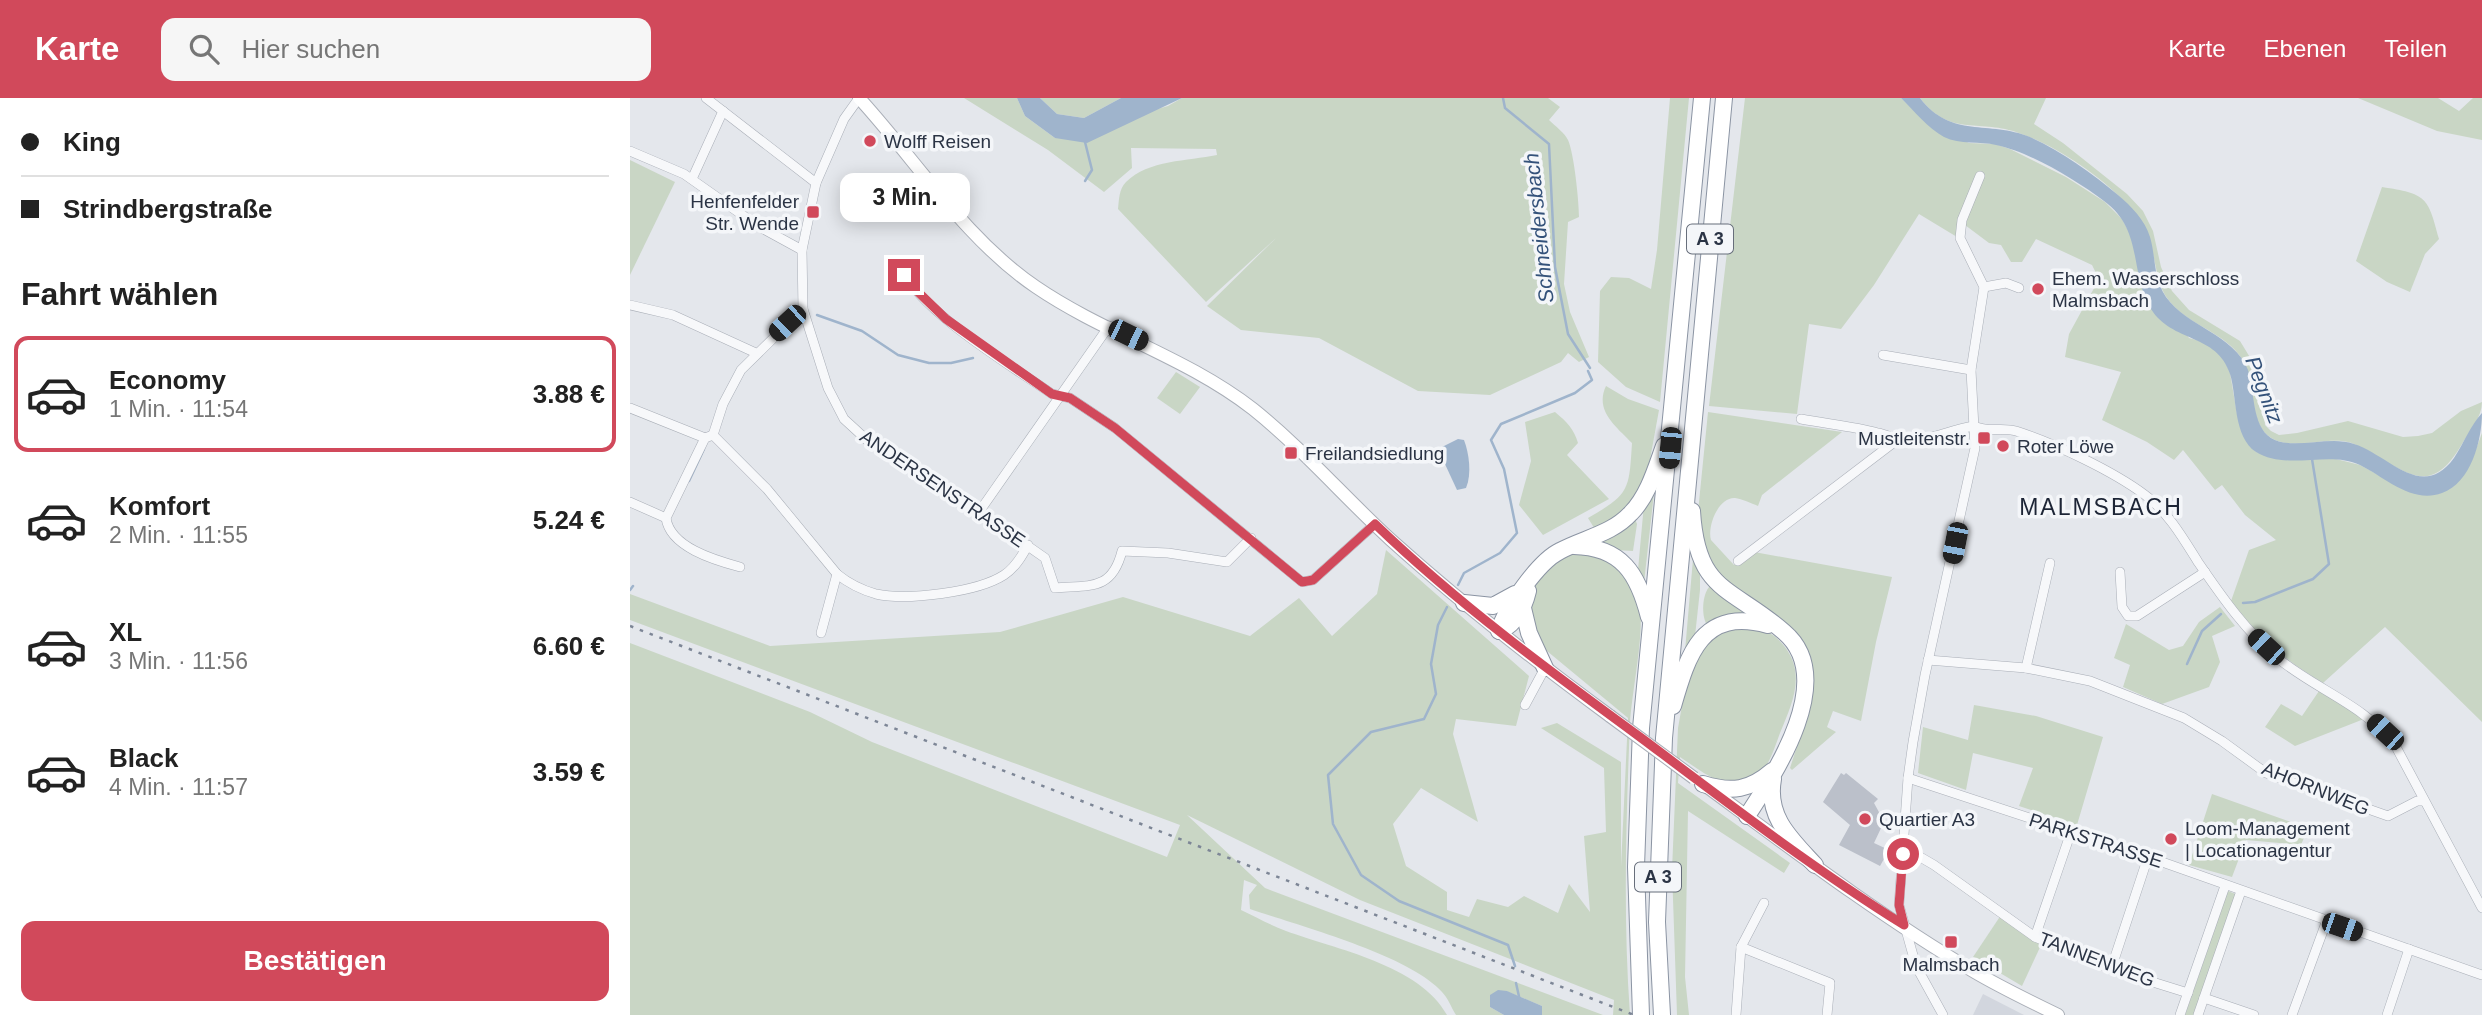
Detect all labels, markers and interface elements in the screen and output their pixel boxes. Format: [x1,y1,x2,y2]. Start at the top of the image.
search box [161,18,651,81]
text: Karte [35,30,119,67]
icon: search [185,30,223,68]
text: Hier suchen [241,34,380,64]
text: Karte [2168,35,2226,62]
text: Ebenen [2264,35,2346,62]
text: Teilen [2384,35,2447,62]
text: King [63,127,121,157]
place label: Wolff Reisen [884,131,991,152]
marker: Wolff Reisen [862,133,878,149]
water label: Schneidersbach [1519,152,1558,304]
callout: 3 Min. [839,174,969,222]
text: 3 Min. [872,184,938,210]
place label: Henfenfelder Str. Wende [690,191,800,234]
text: Strindbergstraße [63,194,273,224]
marker: Henfenfelder Str. Wende [805,204,821,220]
road number: A 3 [1687,224,1733,254]
route end [888,259,920,291]
place label: Ehem. Wasserschloss Malmsbach [2052,268,2239,311]
text: Fahrt wählen [21,276,218,312]
marker: Ehem. Wasserschloss Malmsbach [2030,281,2046,297]
car [765,301,810,345]
car [1105,316,1152,354]
water label: Pegnitz [2241,353,2288,427]
icon: car [25,363,88,426]
text: Economy [109,365,226,395]
text: 3.88 € [533,379,605,409]
text: 1 Min. · 11:54 [109,396,248,422]
street label: ANDERSENSTRASSE [856,425,1029,551]
car [1658,426,1683,470]
place label: Mustleitenstr. [1858,428,1970,449]
marker: Mustleitenstr. [1976,430,1992,446]
place label: Roter Löwe [2017,436,2114,457]
marker: Roter Löwe [1995,438,2011,454]
place label: Freilandsiedlung [1305,443,1444,464]
marker: Freilandsiedlung [1283,445,1299,461]
icon: car [25,489,88,552]
text: Komfort [109,491,210,521]
district label: MALMSBACH [2019,494,2183,520]
text: 5.24 € [533,505,605,535]
car [1941,520,1970,566]
text: 2 Min. · 11:55 [109,522,248,548]
icon: car [25,615,88,678]
text: XL [109,617,142,647]
car [2244,625,2289,669]
text: 6.60 € [533,631,605,661]
text: 3 Min. · 11:56 [109,648,248,674]
car [2363,710,2408,754]
icon: car [25,741,88,804]
text: Black [109,743,178,773]
text: 3.59 € [533,757,605,787]
street label: AHORNWEG [2259,757,2373,820]
text: 4 Min. · 11:57 [109,774,248,800]
place label: Quartier A3 [1879,809,1975,830]
street label: PARKSTRASSE [2026,809,2165,872]
marker: Quartier A3 [1857,811,1873,827]
place label: Loom-Management | Locationagentur [2185,818,2350,861]
marker: Loom-Management | Locationagentur [2163,831,2179,847]
route start [1887,838,1919,870]
road number: A 3 [1635,862,1681,892]
car [2319,910,2366,944]
button: Bestätigen [21,921,609,1001]
street label: TANNENWEG [2036,928,2158,991]
marker: Malmsbach [1943,934,1959,950]
place label: Malmsbach [1902,954,2000,975]

